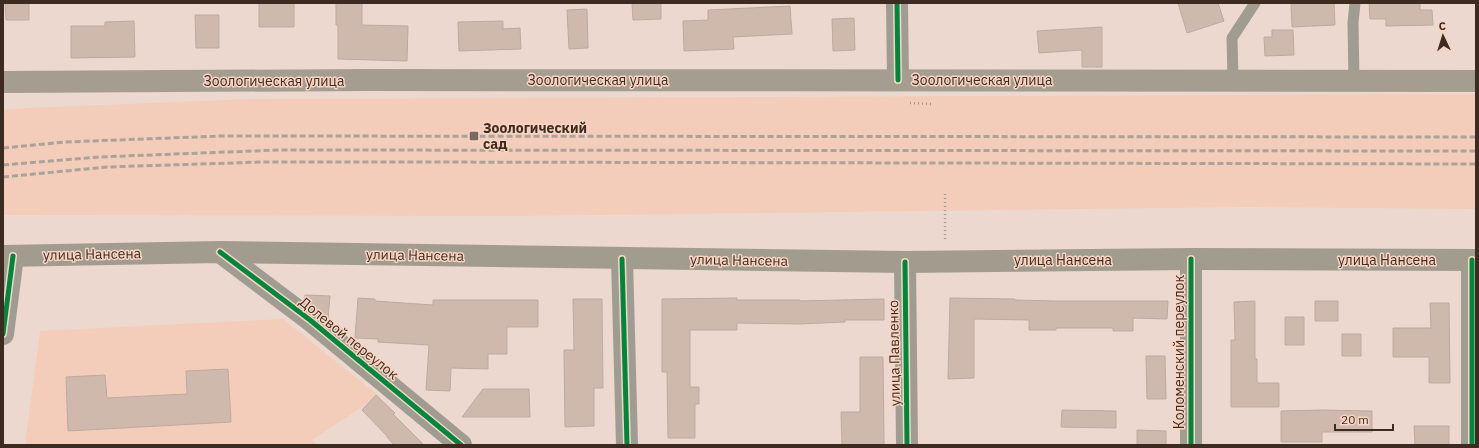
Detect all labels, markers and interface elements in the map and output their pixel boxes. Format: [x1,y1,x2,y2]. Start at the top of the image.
north arrow [1423,16,1463,56]
text: С [1438,19,1446,33]
street label: Зоологическая улица [528,71,669,89]
street label: Зоологическая улица [912,71,1053,89]
street label: Зоологическая улица [204,72,345,90]
place label: Зоологический сад [483,119,587,153]
marker: Зоологический сад [468,130,480,142]
street label: улица Нансена [43,244,142,264]
street label: улица Нансена [366,245,465,265]
street label: улица Нансена [690,250,789,270]
street label: улица Нансена [1014,251,1113,269]
street label: улица Нансена [1338,251,1437,269]
street label: Коломенский переулок [1170,275,1188,429]
street label: Долевой переулок [296,293,402,384]
street label: улица Павленко [884,300,904,406]
scale bar [1335,406,1393,432]
text: 20 m [1341,412,1369,427]

